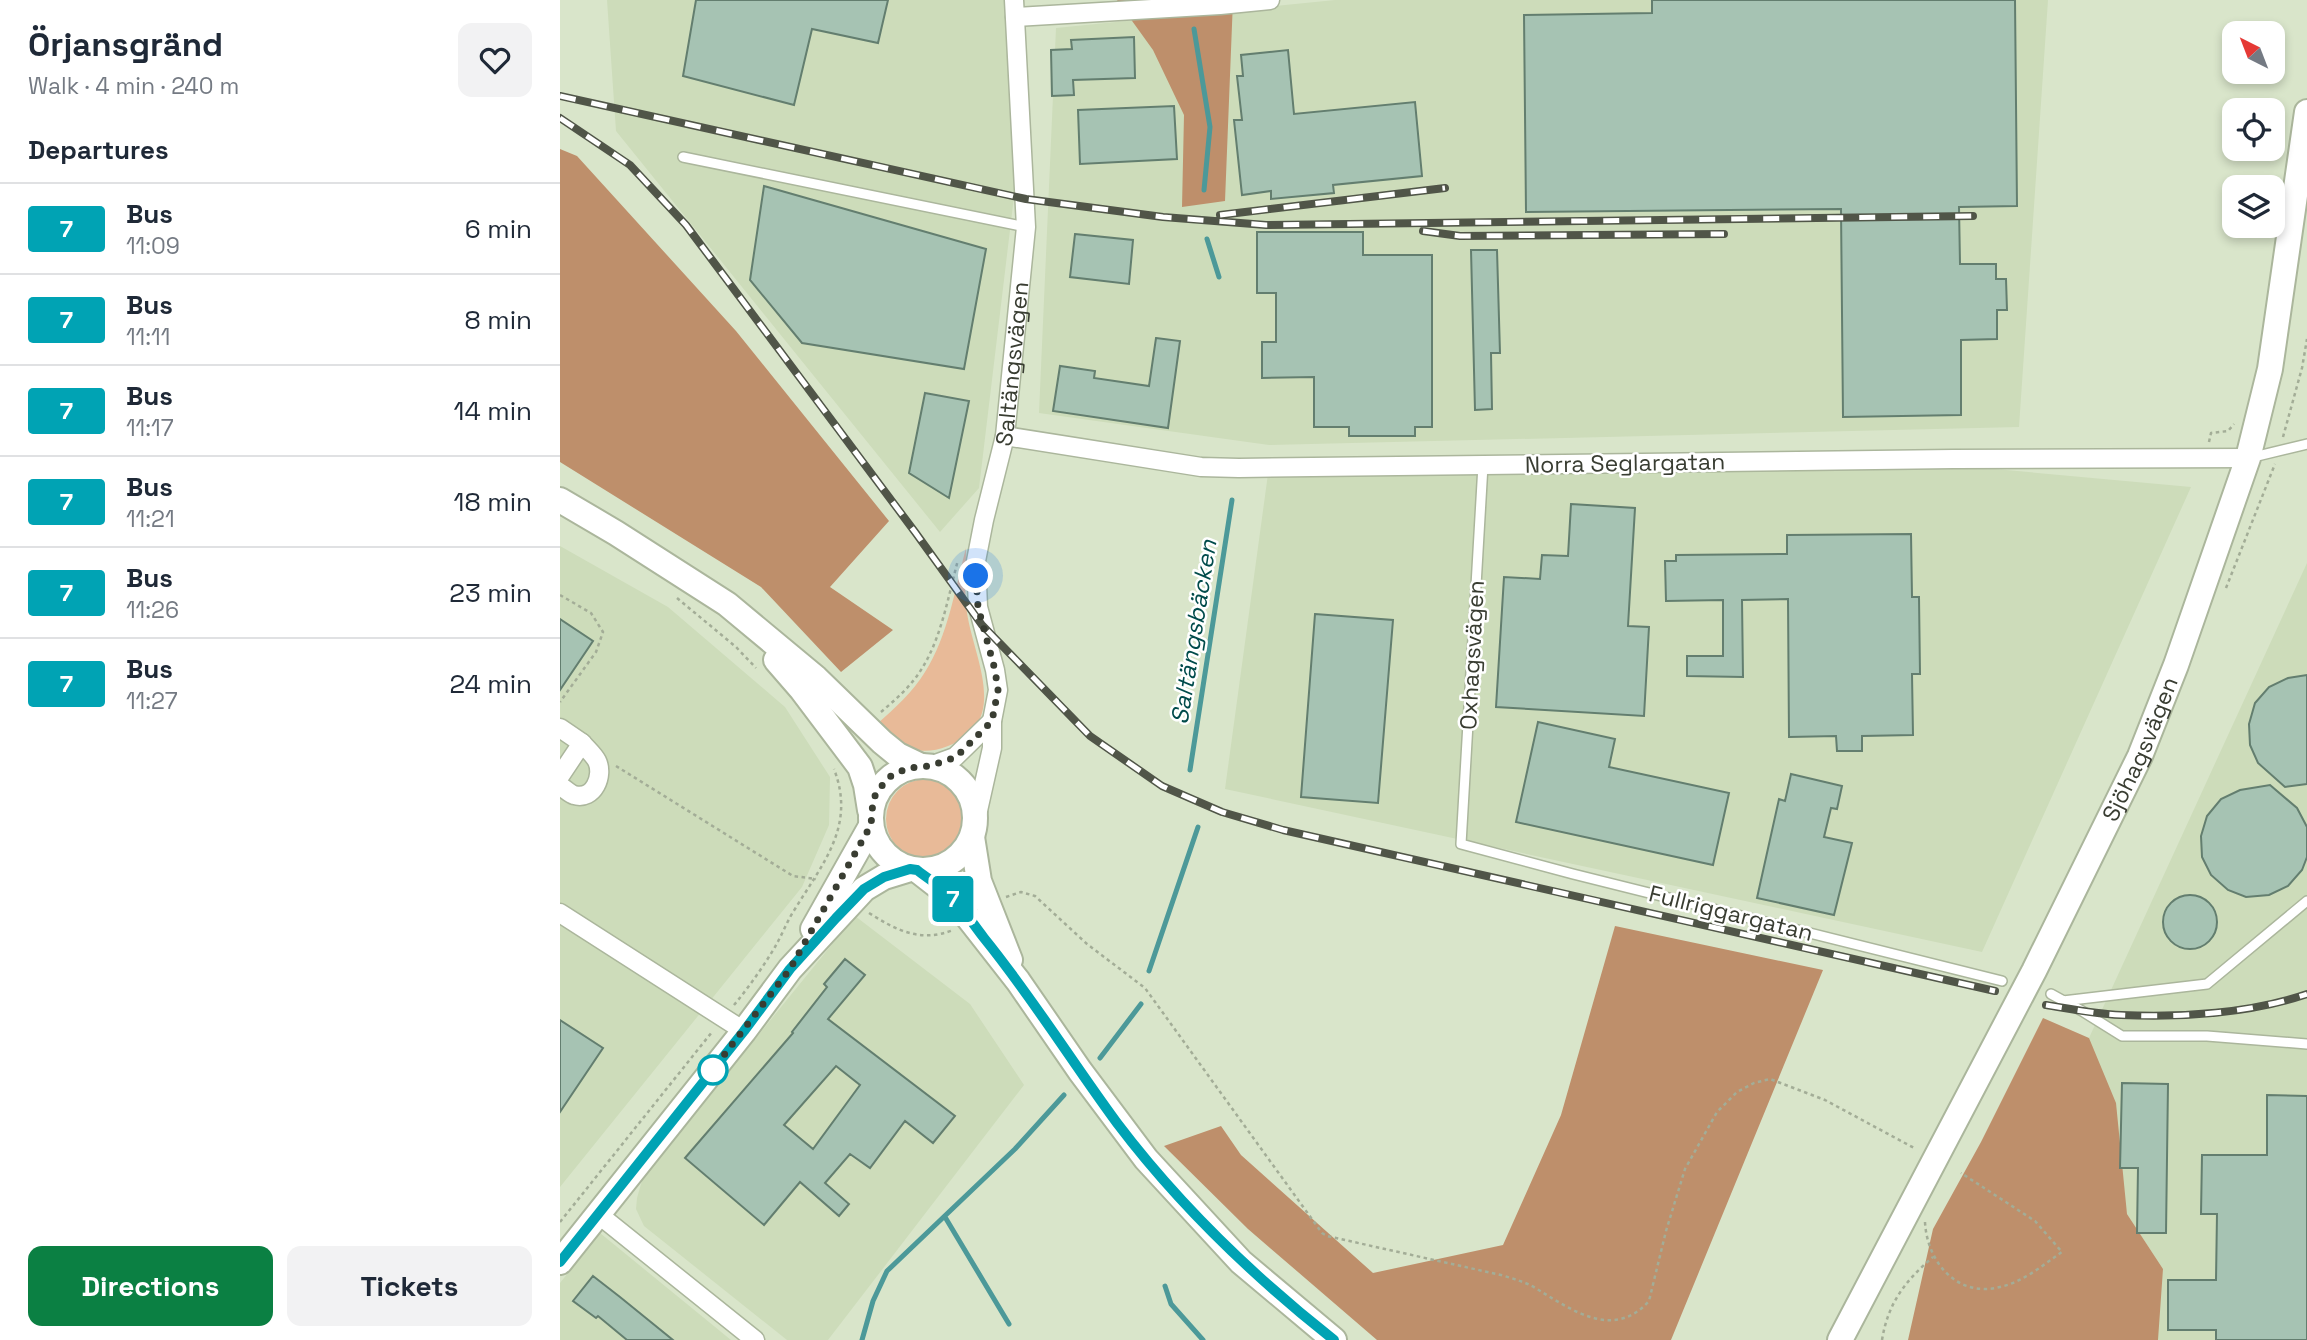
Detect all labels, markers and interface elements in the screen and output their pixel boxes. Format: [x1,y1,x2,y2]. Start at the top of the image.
north arrow [2222,21,2286,84]
map controls [2222,21,2285,238]
button: heart [458,23,532,97]
text: Örjansgränd [28,24,223,66]
text: Walk · 4 min · 240 m [28,71,239,101]
button: locate [2222,98,2285,161]
text: Departures [28,133,169,167]
button: layers [2222,175,2285,238]
text: Bus [126,197,173,231]
text: 6 min [465,212,532,246]
text: 7 [60,213,73,244]
text: 11:09 [126,231,180,261]
street label: Saltängsvägen [988,280,1035,449]
text: Bus [126,288,173,322]
text: 8 min [464,303,532,337]
text: 7 [60,304,73,335]
text: 11:11 [126,322,170,352]
text: Bus [126,379,173,413]
text: 14 min [454,394,532,428]
text: 7 [60,395,73,426]
text: 11:17 [126,413,174,443]
street label: Norra Seglargatan [1525,446,1725,480]
text: Bus [126,470,173,504]
text: 18 min [454,485,532,519]
text: 7 [60,486,73,517]
text: 11:21 [126,504,175,534]
water label: Saltängsbäcken [1164,536,1224,726]
your location [958,558,993,593]
text: Bus [126,561,173,595]
text: 23 min [449,576,532,610]
text: 7 [60,577,73,608]
street label: Oxhagsvägen [1453,579,1491,731]
text: 11:26 [126,595,179,625]
text: Bus [126,652,173,686]
text: 24 min [449,667,532,701]
text: 7 [60,668,73,699]
street label: Sjöhagsvägen [2095,672,2185,826]
text: 11:27 [126,686,178,716]
line badge: 7 [930,876,976,922]
street label: Fullriggargatan [1646,878,1816,948]
text: 7 [946,883,960,914]
unlabelled marker [698,1055,728,1085]
button: Directions [28,1246,273,1326]
button: Tickets [287,1246,532,1326]

